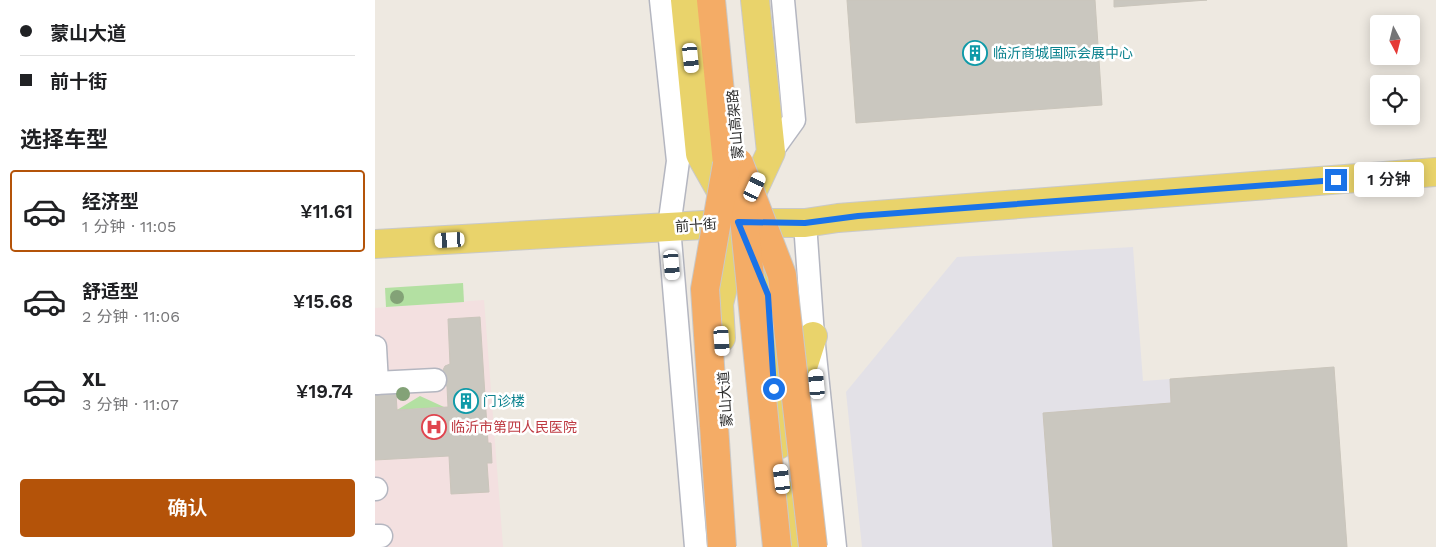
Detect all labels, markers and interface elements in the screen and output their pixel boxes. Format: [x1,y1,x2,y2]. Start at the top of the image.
north arrow [1370,15,1420,65]
map controls [1370,15,1420,125]
text: 蒙山大道 [50,22,126,45]
building icon: 临沂商城国际会展中心 [962,40,988,66]
car [681,42,700,74]
place label: 临沂商城国际会展中心 [993,45,1133,61]
text: 前十街 [50,70,107,93]
button: locate [1370,75,1420,125]
street label: 蒙山高架路 [724,88,746,160]
text: 选择车型 [20,127,108,152]
callout: 1 分钟 [1353,162,1423,198]
route end [1325,169,1347,191]
car [741,170,768,204]
text: 1 分钟 [1367,170,1411,189]
icon: car [22,189,67,234]
text: 经济型 [82,190,139,213]
text: ¥11.61 [300,200,353,223]
street label: 前十街 [674,216,718,234]
text: 1 分钟 · 11:05 [82,217,176,236]
car [434,232,465,248]
car [663,249,680,281]
icon: car [22,279,67,324]
text: 舒适型 [82,280,139,303]
text: ¥15.68 [293,290,353,313]
text: 2 分钟 · 11:06 [82,307,180,326]
car [713,326,730,356]
text: XL [82,368,106,391]
car [808,368,825,400]
icon: car [22,369,67,414]
street label: 蒙山大道 [715,371,735,427]
route start [763,378,785,400]
text: ¥19.74 [296,380,353,403]
building icon: 门诊楼 [453,388,479,414]
place label: 门诊楼 [483,393,525,409]
text: 3 分钟 · 11:07 [82,395,179,414]
hospital icon: 临沂市第四人民医院 [421,414,447,440]
place label: 临沂市第四人民医院 [451,419,577,435]
car [772,463,791,495]
button: 确认 [20,479,355,537]

